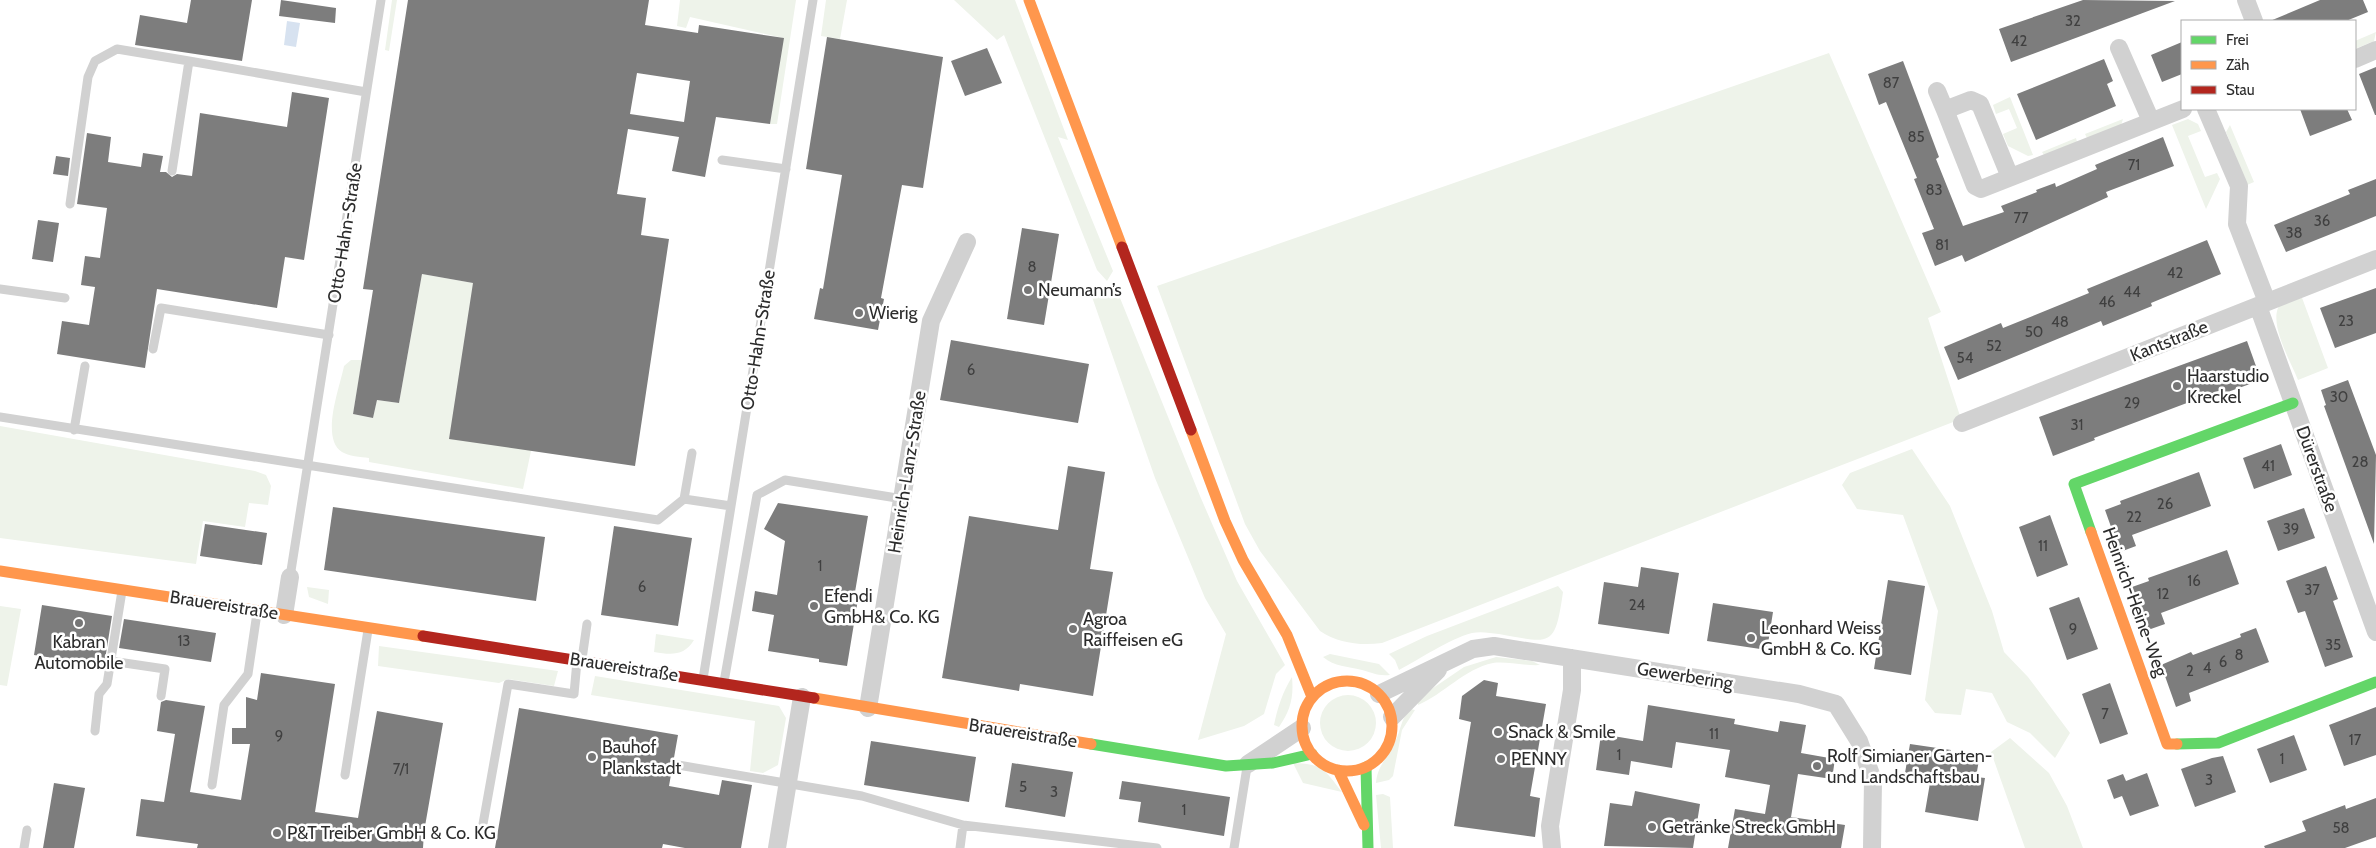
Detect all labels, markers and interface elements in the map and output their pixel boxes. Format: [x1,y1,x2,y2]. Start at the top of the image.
house number: 32 [2065,12,2081,30]
legend [2181,20,2356,110]
text: Frei [2226,31,2249,49]
house number: 42 [2011,32,2027,50]
text: Zäh [2226,56,2249,74]
house number: 87 [1883,74,1900,92]
text: Stau [2226,81,2255,99]
house number: 85 [1907,128,1925,146]
house number: 71 [2128,156,2140,174]
street label: Otto-Hahn-Straße [323,161,367,305]
house number: 83 [1925,181,1943,199]
house number: 77 [2013,209,2029,227]
house number: 36 [2314,212,2330,230]
house number: 38 [2285,224,2303,242]
house number: 81 [1935,236,1949,254]
house number: 8 [1027,258,1037,276]
house number: 42 [2167,264,2183,282]
street label: Otto-Hahn-Straße [736,268,780,412]
place label: Neumann’s [1038,279,1122,301]
house number: 44 [2123,283,2141,301]
marker: Neumann’s [1022,284,1034,296]
house number: 46 [2098,293,2116,311]
place label: Wierig [869,302,918,324]
marker: Wierig [853,307,865,319]
house number: 23 [2338,312,2354,330]
house number: 48 [2051,313,2069,331]
street label: Kantstraße [2127,315,2211,367]
house number: 50 [2025,323,2043,341]
house number: 52 [1986,337,2002,355]
house number: 54 [1957,349,1974,367]
house number: 6 [967,361,975,379]
place label: Haarstudio Kreckel [2187,365,2269,408]
marker: Haarstudio Kreckel [2171,380,2183,392]
house number: 30 [2330,388,2348,406]
street label: Heinrich-Lanz-Straße [883,389,931,555]
house number: 29 [2124,394,2140,412]
house number: 31 [2070,416,2084,434]
street label: Dürerstraße [2291,423,2343,515]
house number: 28 [2352,453,2368,471]
house number: 41 [2261,457,2275,475]
house number: 26 [2157,495,2173,513]
house number: 22 [2126,508,2142,526]
house number: 39 [2283,520,2299,538]
street label: Heinrich-Heine-Weg [2098,524,2173,681]
house number: 11 [2038,537,2048,555]
house number: 1 [818,557,822,575]
house number: 16 [2187,572,2201,590]
house number: 6 [638,578,646,596]
house number: 37 [2304,581,2320,599]
place label: Efendi GmbH& Co. KG [824,585,940,628]
house number: 12 [2157,585,2170,603]
street label: Brauereistraße [168,586,280,624]
house number: 24 [1629,596,1646,614]
marker: Efendi GmbH& Co. KG [808,600,820,612]
place label: Agroa Raiffeisen eG [1083,608,1183,651]
marker: Kabran Automobile [73,617,85,629]
place label: Leonhard Weiss GmbH & Co. KG [1761,617,1881,660]
house number: 9 [2069,620,2077,638]
marker: Agroa Raiffeisen eG [1067,623,1079,635]
place label: Kabran Automobile [34,631,124,674]
house number: 13 [177,632,191,650]
marker: Leonhard Weiss GmbH & Co. KG [1745,632,1757,644]
house number: 35 [2325,636,2341,654]
house number: 8 [2234,646,2244,664]
street label: Brauereistraße [568,648,680,686]
house number: 6 [2219,653,2227,671]
street label: Gewerbering [1635,658,1736,695]
house number: 4 [2203,659,2212,677]
house number: 2 [2186,662,2194,680]
house number: 7 [2101,705,2109,723]
street label: Brauereistraße [967,714,1079,752]
place label: Snack & Smile [1508,721,1616,743]
house number: 11 [1709,725,1719,743]
marker: Snack & Smile [1492,726,1504,738]
house number: 9 [275,727,283,745]
house number: 17 [2349,731,2362,749]
place label: Bauhof Plankstadt [602,736,681,779]
place label: Rolf Simianer Garten- und Landschaftsbau [1827,745,1992,788]
house number: 1 [1617,746,1621,764]
place label: PENNY [1511,748,1568,770]
house number: 1 [2280,750,2284,768]
marker: Bauhof Plankstadt [586,751,598,763]
marker: PENNY [1495,753,1507,765]
house number: 7/1 [393,760,409,778]
marker: Rolf Simianer Garten- und Landschaftsbau [1811,760,1823,772]
house number: 3 [2205,771,2213,789]
house number: 5 [1019,778,1027,796]
house number: 3 [1050,783,1058,801]
house number: 1 [1182,801,1186,819]
place label: Getränke Streck GmbH [1662,816,1836,838]
house number: 58 [2332,819,2350,837]
marker: Getränke Streck GmbH [1646,821,1658,833]
place label: P&T Treiber GmbH & Co. KG [287,822,496,844]
marker: P&T Treiber GmbH & Co. KG [271,827,283,839]

